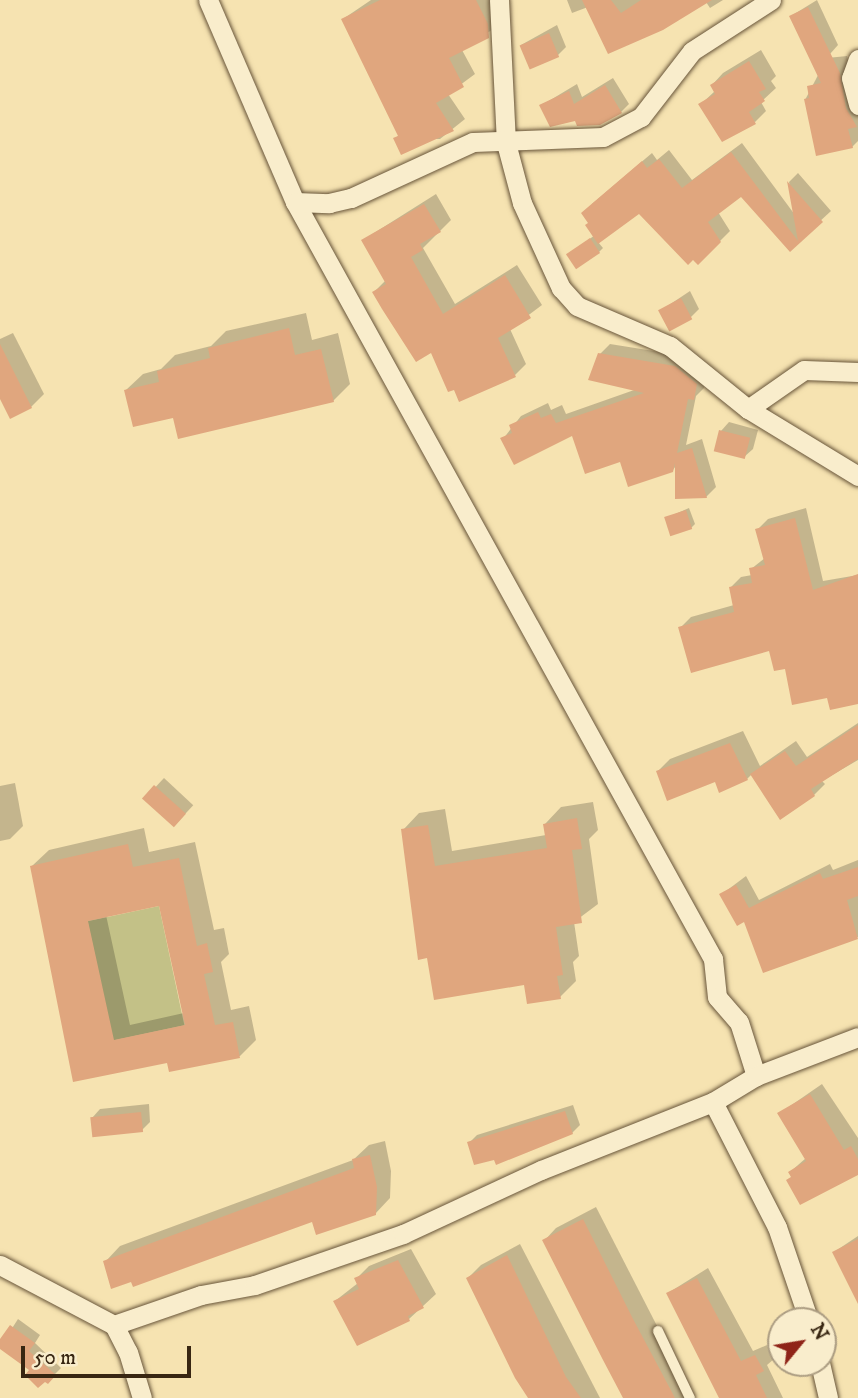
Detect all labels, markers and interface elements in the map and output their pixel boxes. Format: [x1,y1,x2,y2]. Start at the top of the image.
north arrow [767,1307,837,1377]
text: N [805,1320,833,1345]
scale bar [24,1332,194,1376]
text: 50 m [34,1345,76,1371]

